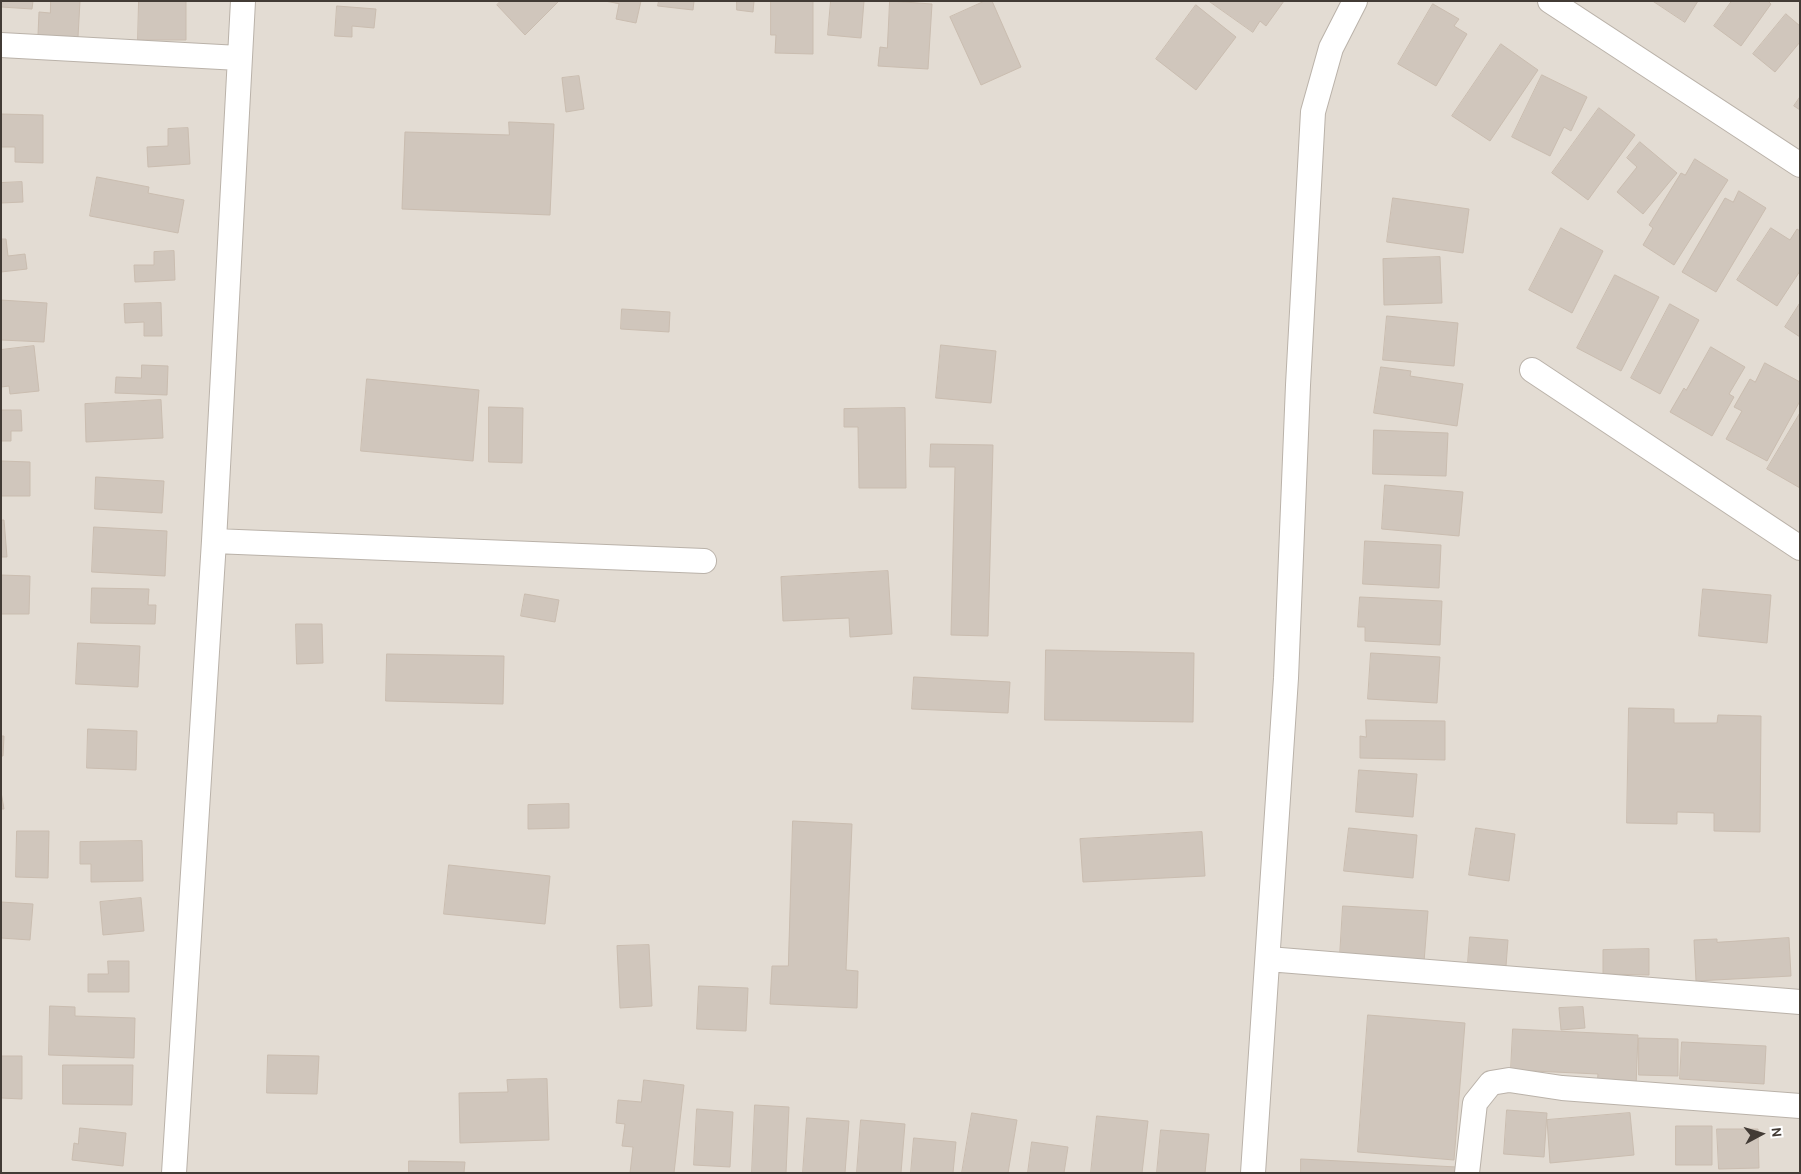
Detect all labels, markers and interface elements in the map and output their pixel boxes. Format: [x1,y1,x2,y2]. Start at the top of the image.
north arrow [1736,1109,1786,1159]
text: N [1767,1126,1785,1138]

